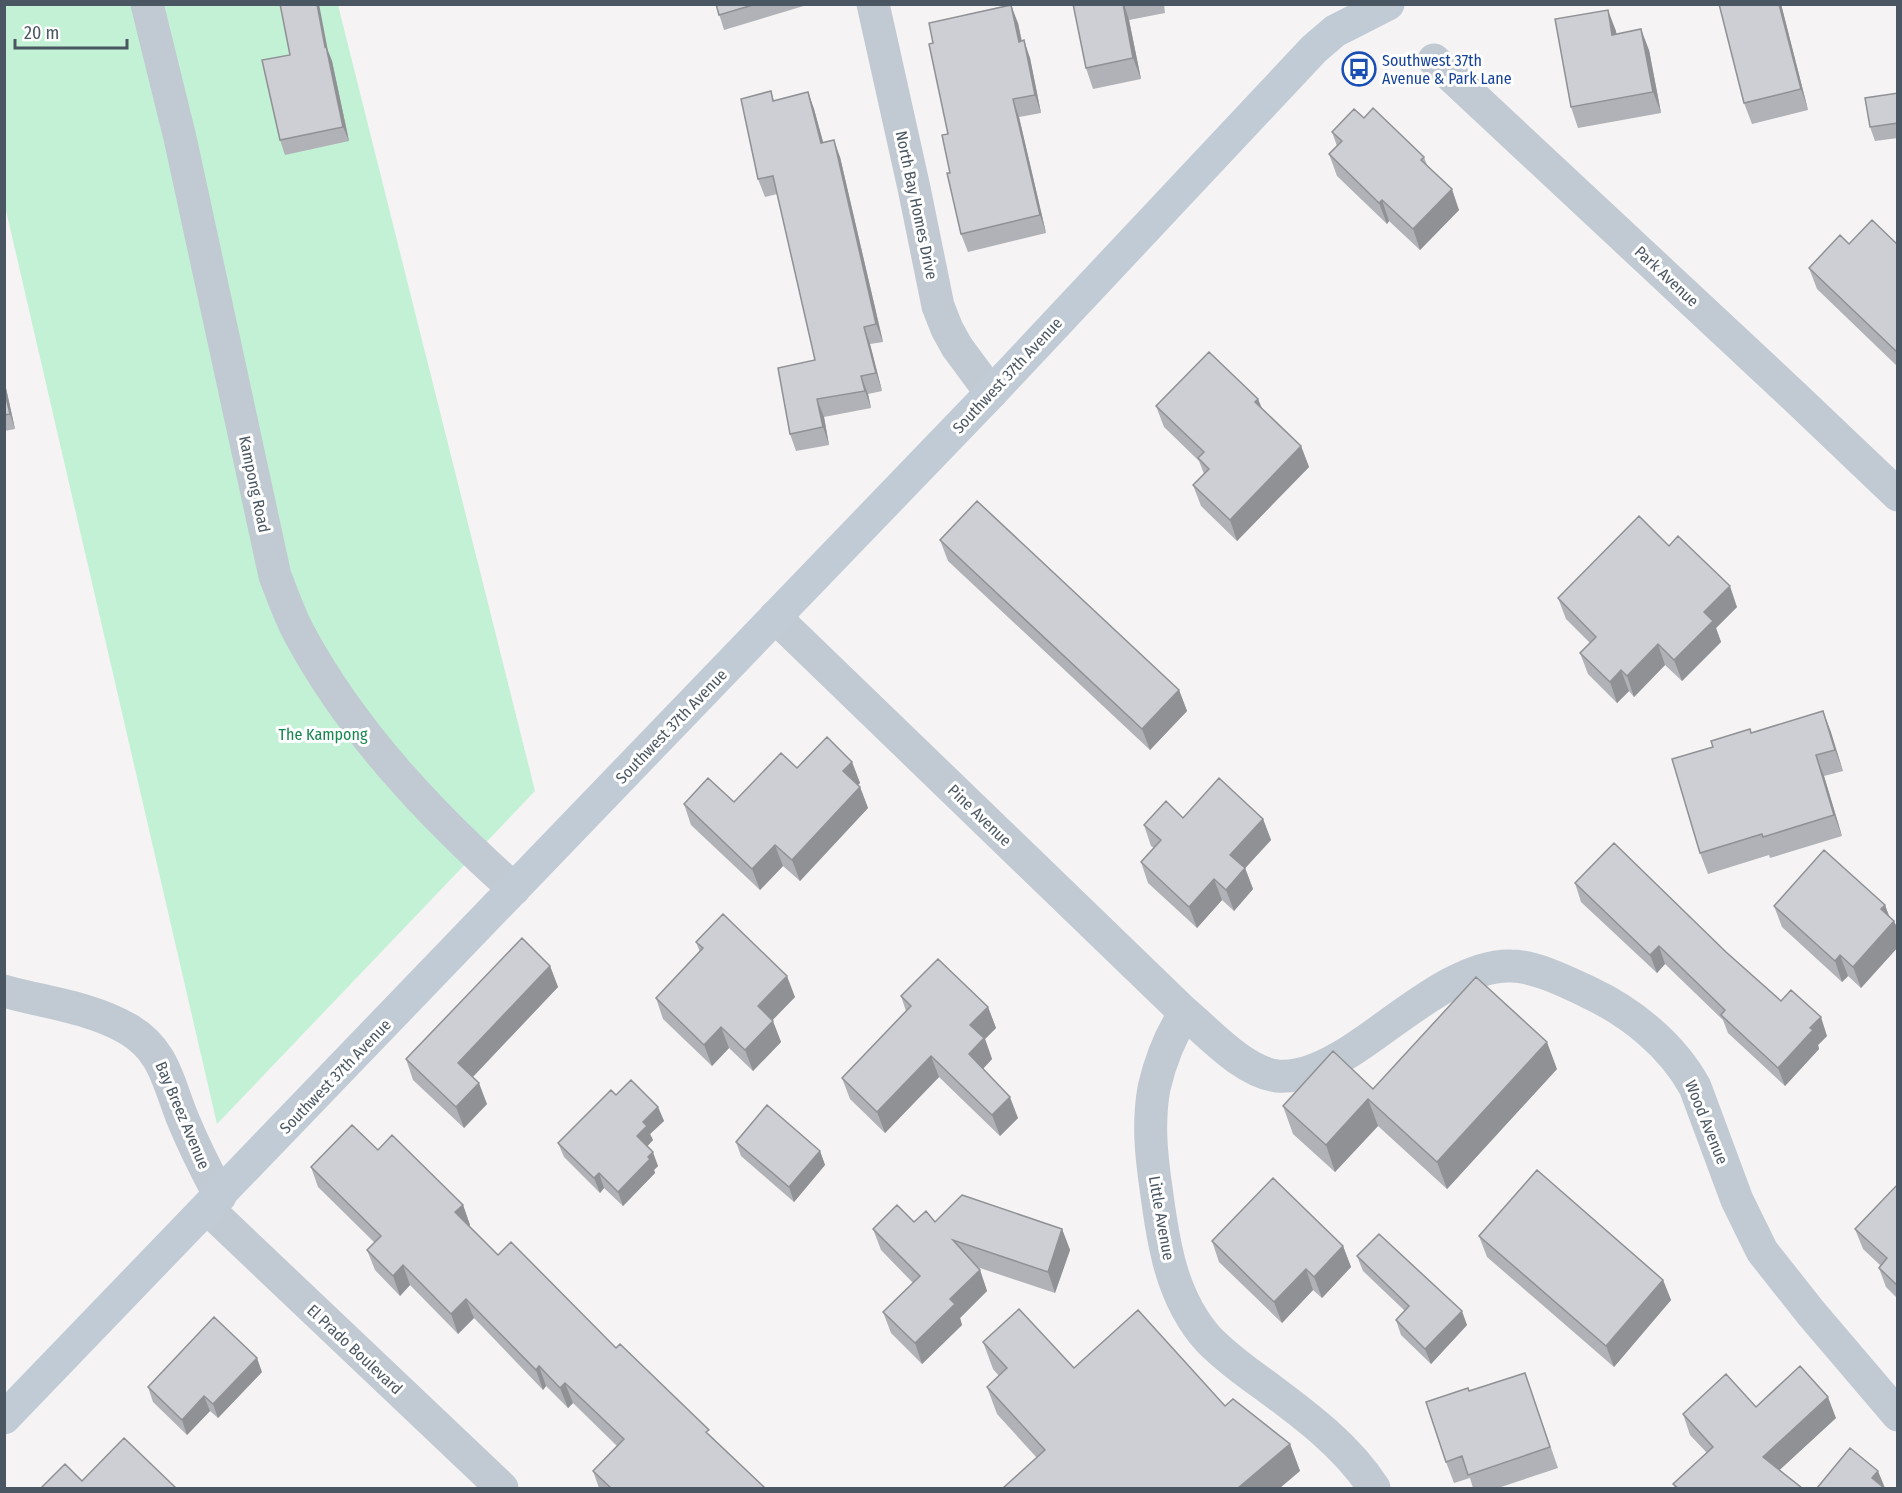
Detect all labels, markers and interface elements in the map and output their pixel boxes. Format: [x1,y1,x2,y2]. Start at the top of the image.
scale bar [15,12,128,50]
text: 20 m [24,22,59,44]
bus stop icon: Southwest 37th Avenue & Park Lane [1341,51,1377,87]
place label: Southwest 37th Avenue & Park Lane [1382,51,1512,88]
street label: North Bay Homes Drive [892,129,942,281]
street label: Park Avenue [1631,242,1703,311]
street label: Southwest 37th Avenue [949,313,1066,437]
street label: Kampong Road [235,434,274,534]
street label: Southwest 37th Avenue [612,665,731,788]
park label: The Kampong [279,725,368,744]
street label: Pine Avenue [944,781,1015,850]
street label: Southwest 37th Avenue [276,1015,395,1138]
street label: Bay Breez Avenue [151,1059,214,1172]
street label: Wood Avenue [1681,1077,1732,1167]
street label: Little Avenue [1145,1174,1178,1262]
street label: El Prado Boulevard [303,1300,406,1398]

